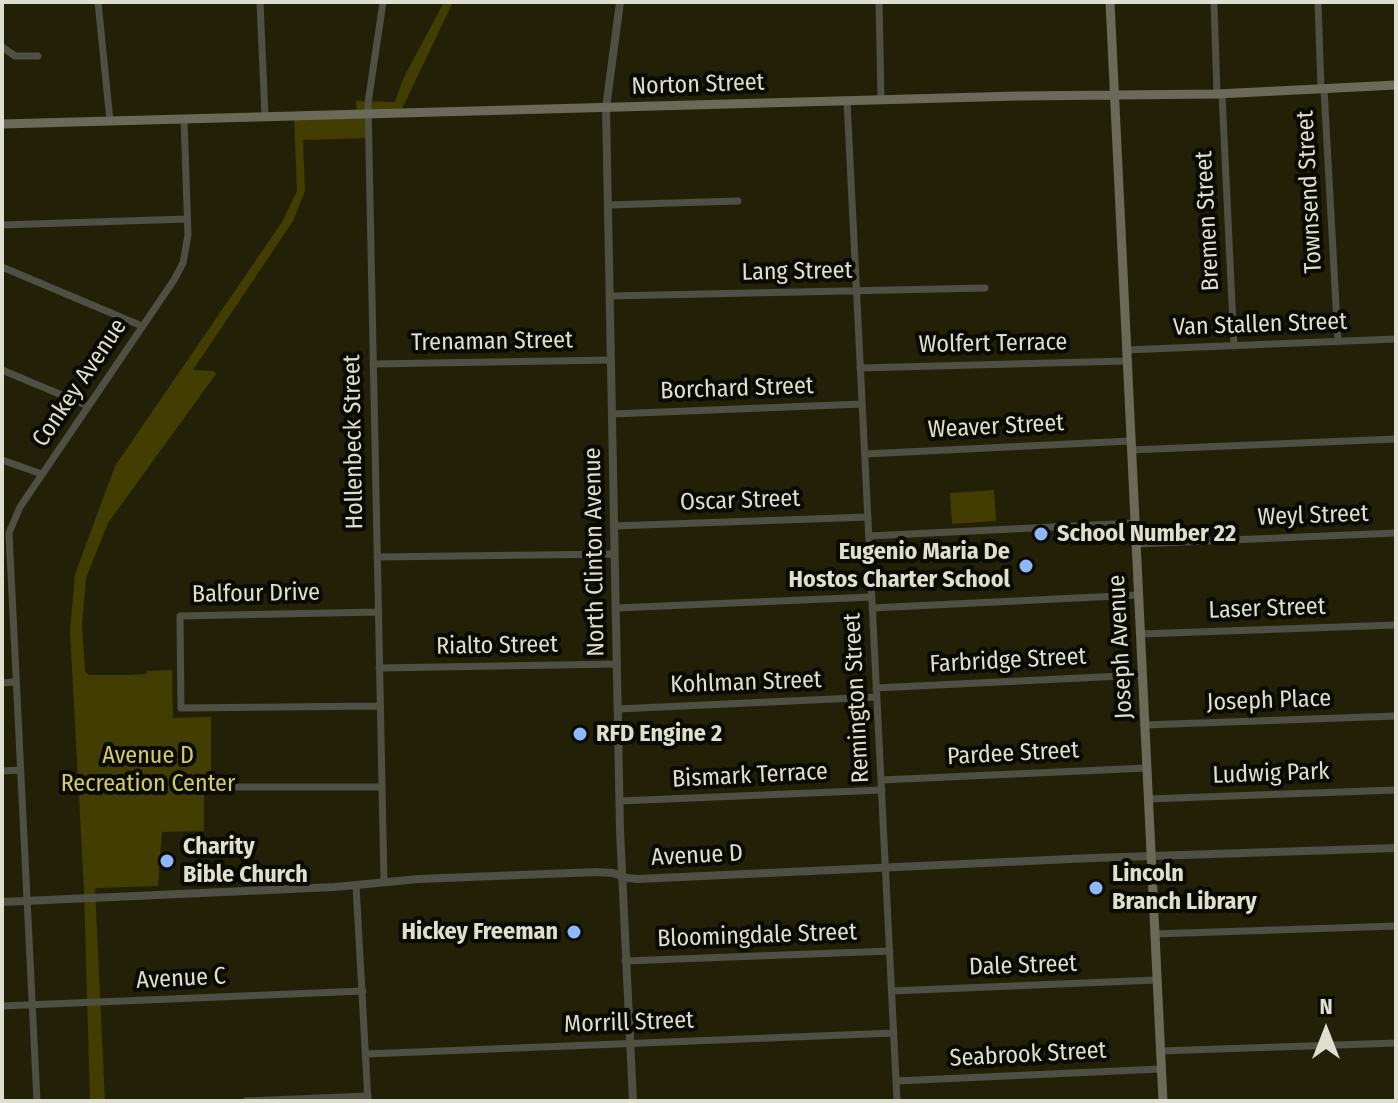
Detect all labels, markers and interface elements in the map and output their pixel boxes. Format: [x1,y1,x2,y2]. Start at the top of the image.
street label: Norton Street [631,68,765,102]
street label: Townsend Street [1291,110,1329,274]
street label: Bremen Street [1190,150,1226,292]
street label: Lang Street [741,257,853,287]
street label: Van Stallen Street [1172,308,1348,342]
street label: Conkey Avenue [27,314,133,452]
street label: Trenaman Street [411,326,573,358]
street label: Wolfert Terrace [918,328,1068,360]
street label: Hollenbeck Street [338,354,370,530]
street label: Borchard Street [660,372,814,406]
street label: Weaver Street [927,409,1065,445]
street label: North Clinton Avenue [579,447,611,657]
street label: Oscar Street [679,485,801,517]
street label: Weyl Street [1257,500,1369,532]
place label: School Number 22 [1057,520,1236,548]
marker: School Number 22 [1032,525,1050,543]
place label: Eugenio Maria De Hostos Charter School [789,538,1010,594]
marker: Eugenio Maria De Hostos Charter School [1017,557,1035,575]
street label: Joseph Avenue [1103,574,1139,720]
street label: Balfour Drive [192,578,320,610]
street label: Laser Street [1208,593,1326,625]
street label: Remington Street [838,612,876,784]
street label: Rialto Street [436,631,558,661]
street label: Farbridge Street [929,643,1087,679]
street label: Kohlman Street [670,666,822,700]
street label: Joseph Place [1206,684,1332,718]
place label: RFD Engine 2 [596,720,722,748]
marker: RFD Engine 2 [571,725,589,743]
street label: Pardee Street [946,736,1080,772]
park label: Avenue D Recreation Center [61,742,235,798]
street label: Bismark Terrace [671,758,829,794]
street label: Ludwig Park [1212,758,1330,790]
place label: Charity Bible Church [183,833,308,889]
street label: Avenue D [650,839,744,873]
marker: Charity Bible Church [158,852,176,870]
place label: Lincoln Branch Library [1112,860,1257,916]
marker: Lincoln Branch Library [1087,879,1105,897]
place label: Hickey Freeman [402,918,558,946]
street label: Bloomingdale Street [657,918,857,954]
marker: Hickey Freeman [565,923,583,941]
street label: Dale Street [969,950,1077,982]
street label: Avenue C [135,962,227,996]
north arrow [1286,991,1366,1071]
text: N [1319,993,1333,1020]
street label: Morrill Street [564,1006,694,1040]
street label: Seabrook Street [949,1037,1107,1073]

